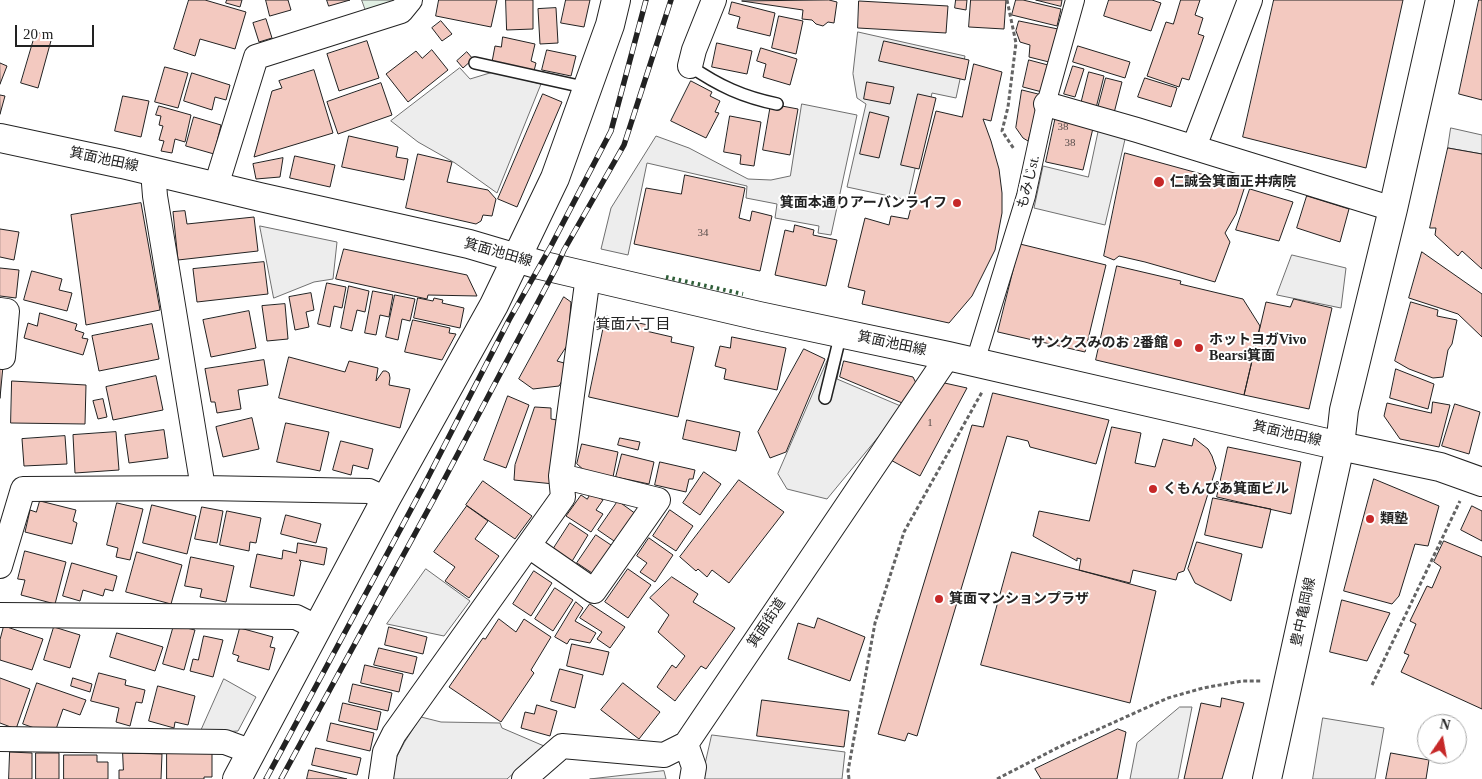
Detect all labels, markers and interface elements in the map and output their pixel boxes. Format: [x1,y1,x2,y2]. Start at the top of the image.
scale bar [18,15,96,47]
text: 20 m [23,26,53,42]
house number: 38 [1058,120,1068,134]
house number: 38 [1064,136,1076,150]
street label: 箕面池田線 [68,145,140,175]
street label: もみじst. [1014,153,1044,211]
place label: 仁誠会箕面正井病院 [1170,174,1296,190]
marker: 仁誠会箕面正井病院 [1152,175,1166,189]
place label: 箕面本通りアーバンライフ [780,195,947,211]
marker: 箕面本通りアーバンライフ [951,197,963,209]
house number: 34 [698,226,708,240]
street label: 箕面池田線 [462,235,534,271]
district label: 箕面六丁目 [596,316,670,334]
street label: 箕面池田線 [856,329,928,359]
place label: ホットヨガVivo Bearsi箕面 [1209,332,1306,364]
place label: サンクスみのお 2番館 [1032,335,1168,351]
marker: サンクスみのお 2番館 [1172,337,1184,349]
marker: ホットヨガVivo Bearsi箕面 [1193,342,1205,354]
house number: 1 [927,416,933,430]
street label: 箕面池田線 [1251,418,1323,450]
place label: くもんぴあ箕面ビル [1163,481,1289,497]
marker: くもんぴあ箕面ビル [1147,483,1159,495]
place label: 類塾 [1380,511,1408,527]
marker: 類塾 [1364,513,1376,525]
street label: 豊中亀岡線 [1289,576,1319,648]
place label: 箕面マンションプラザ [949,591,1089,607]
marker: 箕面マンションプラザ [933,593,945,605]
street label: 箕面街道 [744,595,790,651]
north arrow [1417,714,1467,764]
text: N [1439,716,1452,733]

